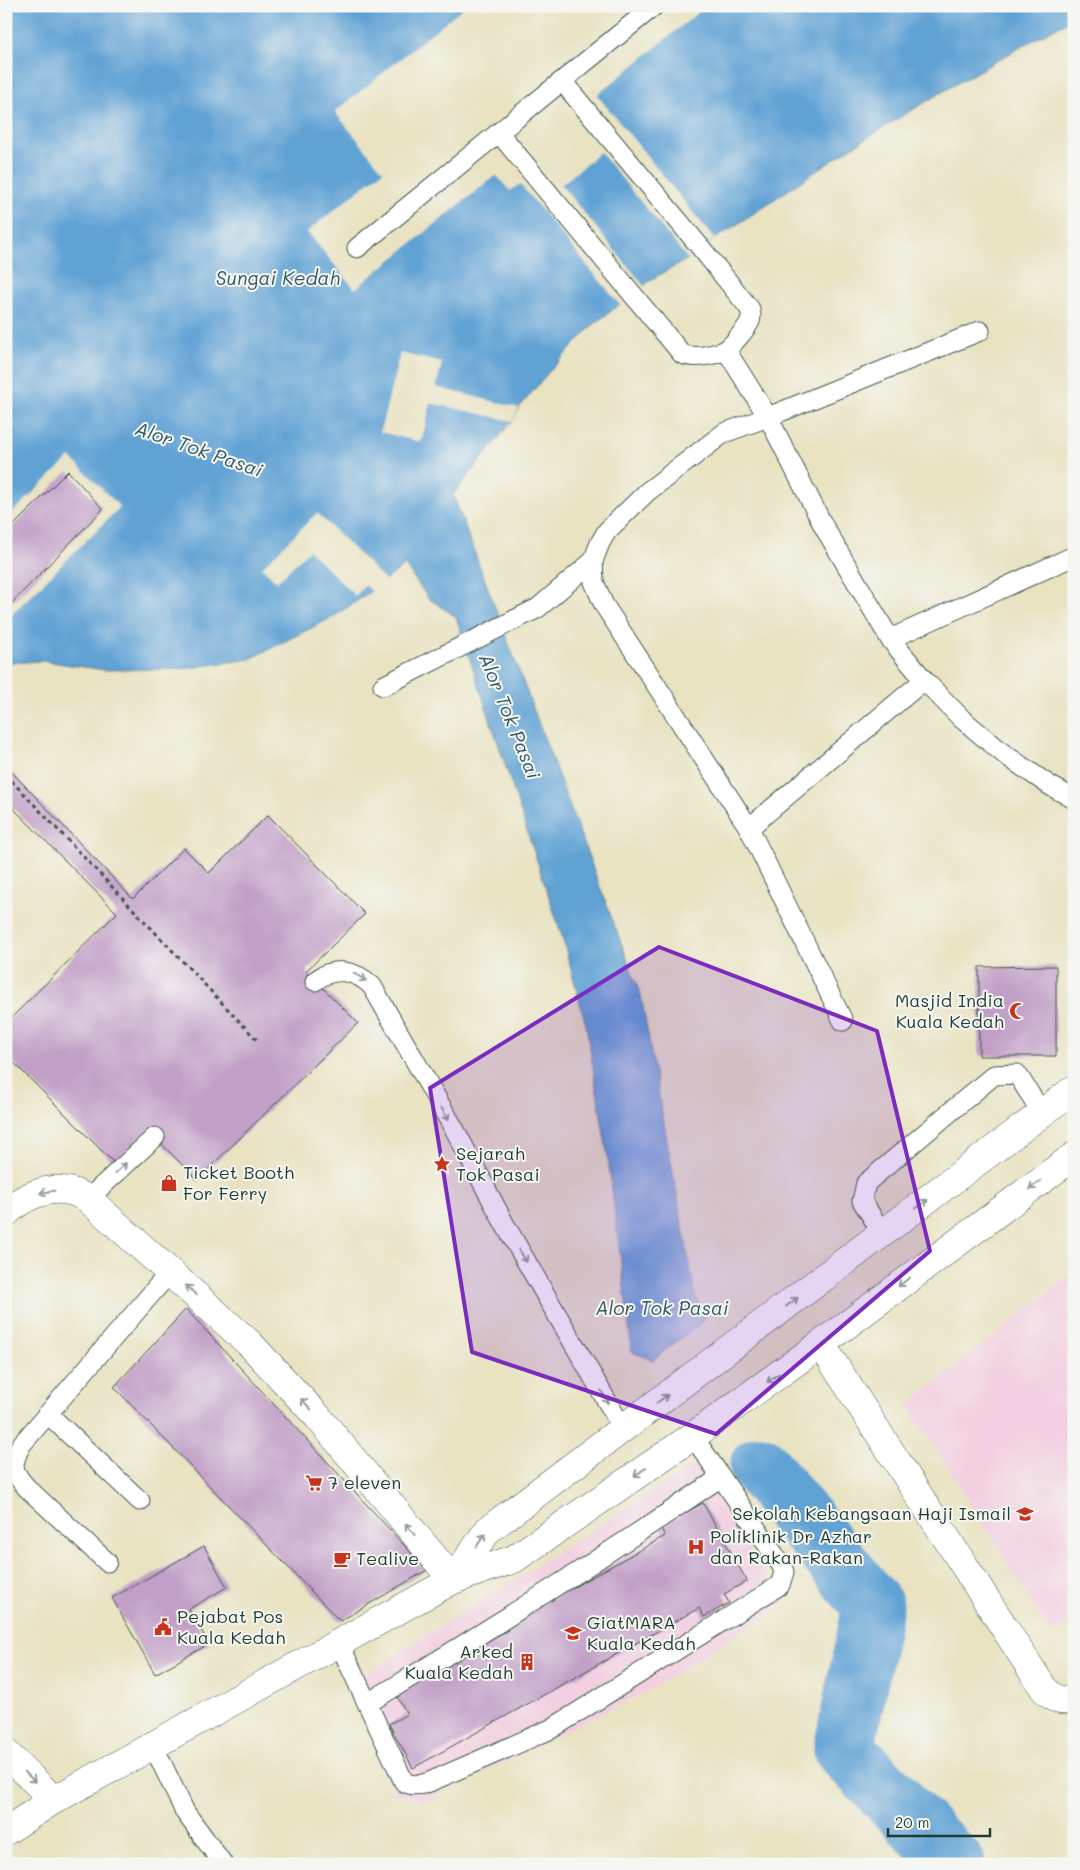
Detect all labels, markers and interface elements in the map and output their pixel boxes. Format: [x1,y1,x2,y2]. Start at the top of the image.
water label: Sungai Kedah [216,265,340,290]
water label: Alor Tok Pasai [132,415,266,482]
water label: Alor Tok Pasai [474,649,547,782]
one-way arrow [352,973,366,983]
place label: Masjid India Kuala Kedah [895,988,1004,1033]
mosque icon: Masjid India Kuala Kedah [1008,1001,1028,1021]
one-way arrow [441,1106,451,1120]
place label: Sejarah Tok Pasai [456,1141,540,1186]
place icon: Sejarah Tok Pasai [432,1154,452,1174]
place label: Ticket Booth For Ferry [183,1160,294,1205]
one-way arrow [115,1162,128,1174]
shop icon: Ticket Booth For Ferry [159,1173,179,1193]
one-way arrow [1028,1180,1042,1190]
one-way arrow [40,1187,56,1197]
one-way arrow [915,1199,929,1209]
one-way arrow [519,1249,529,1263]
one-way arrow [897,1277,911,1287]
one-way arrow [184,1284,197,1296]
water label: Alor Tok Pasai [595,1295,729,1320]
one-way arrow [785,1296,798,1307]
one-way arrow [766,1373,780,1383]
one-way arrow [600,1389,610,1403]
one-way arrow [655,1394,668,1405]
one-way arrow [300,1398,312,1410]
one-way arrow [634,1467,648,1477]
place label: 7 eleven [328,1470,401,1494]
supermarket icon: 7 eleven [304,1473,324,1493]
place label: Sekolah Kebangsaan Haji Ismail [732,1501,1011,1525]
school or university icon: Sekolah Kebangsaan Haji Ismail [1015,1504,1035,1524]
one-way arrow [405,1522,416,1535]
place label: Poliklinik Dr Azhar dan Rakan-Rakan [710,1524,872,1569]
one-way arrow [476,1533,486,1547]
hospital icon: Poliklinik Dr Azhar dan Rakan-Rakan [686,1537,706,1557]
place label: Tealive [356,1546,419,1570]
cafe icon: Tealive [332,1549,352,1569]
place label: Pejabat Pos Kuala Kedah [177,1604,285,1649]
place label: GiatMARA Kuala Kedah [587,1610,695,1655]
public building icon: Pejabat Pos Kuala Kedah [153,1617,173,1637]
school or university icon: GiatMARA Kuala Kedah [563,1623,583,1643]
place label: Arked Kuala Kedah [405,1639,513,1684]
building icon: Arked Kuala Kedah [517,1652,537,1672]
one-way arrow [24,1771,36,1783]
scale bar [888,1805,990,1837]
text: 20 m [895,1812,929,1832]

